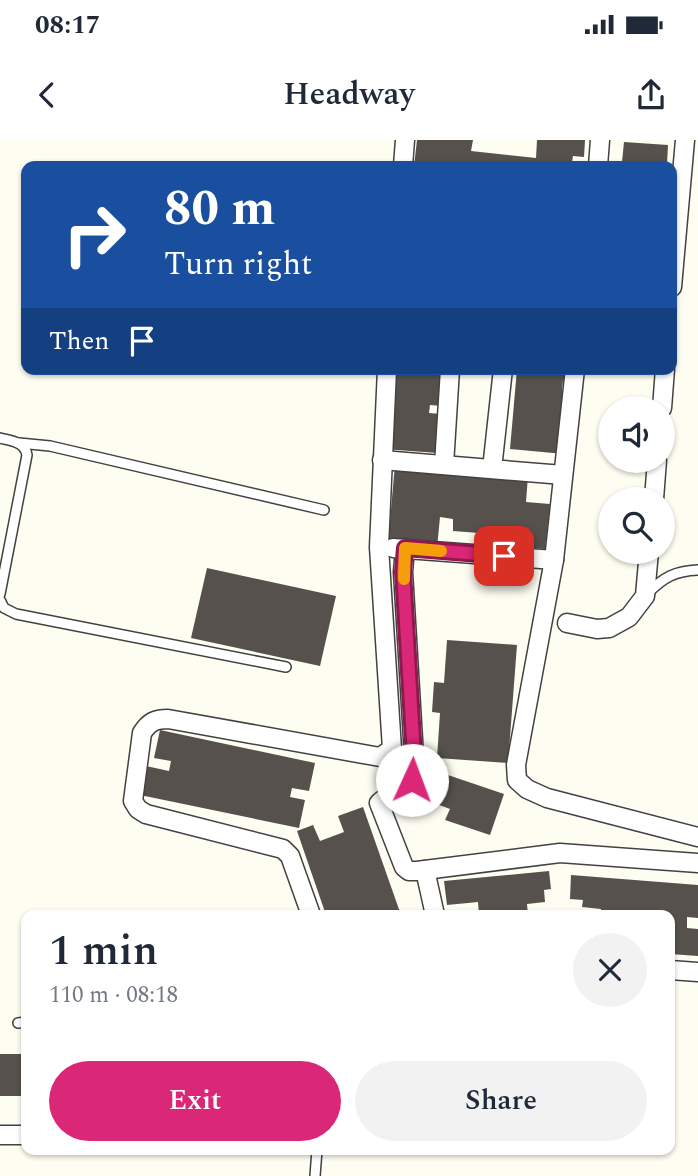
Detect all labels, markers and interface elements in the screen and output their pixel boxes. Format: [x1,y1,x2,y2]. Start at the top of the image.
text: 08:17 [35,5,100,45]
text: Headway [283,70,415,119]
icon: back [28,76,66,114]
icon: share [632,76,670,114]
text: 80 m [164,172,275,247]
icon: right [49,189,140,280]
text: Turn right [164,240,312,289]
text: Then [49,321,109,361]
icon: arrive [123,322,161,360]
map controls [598,396,675,564]
button: sound [598,396,675,473]
button: search [598,487,675,564]
pin [474,526,534,586]
icon: arrive [485,537,523,575]
position arrow [375,743,449,817]
text: 1 min [49,920,158,983]
button: close [573,933,647,1007]
text: 110 m · 08:18 [49,978,178,1013]
button: Exit [49,1061,341,1141]
button: Share [355,1061,647,1141]

